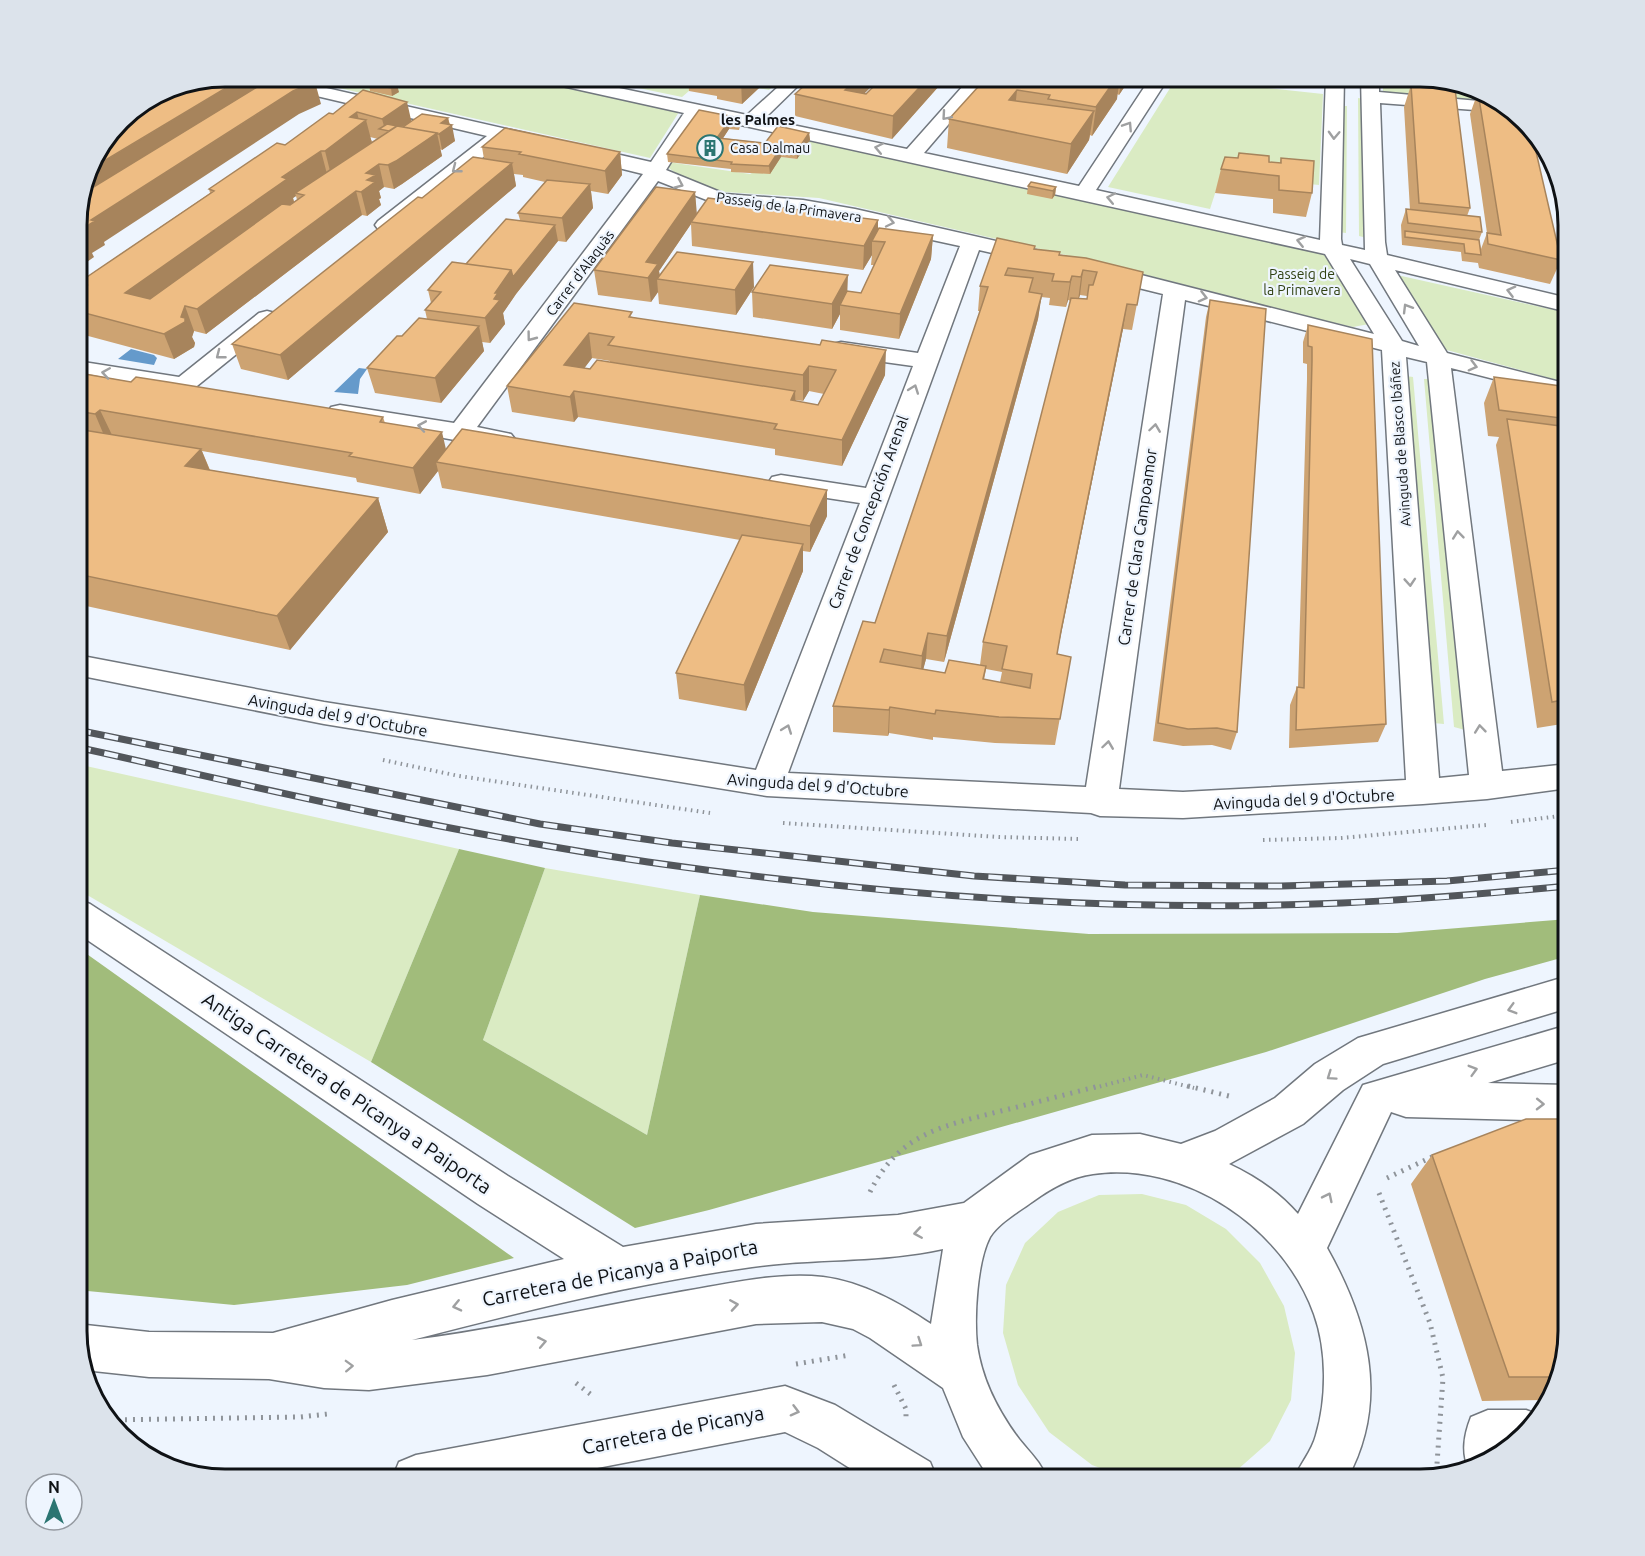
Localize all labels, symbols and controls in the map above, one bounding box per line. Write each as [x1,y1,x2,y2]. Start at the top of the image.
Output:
one-way arrow [942,109,953,120]
district label: les Palmes [721,111,795,128]
one-way arrow [1121,121,1132,132]
one-way arrow [1327,131,1340,140]
building icon: Casa Dalmau [695,133,725,163]
place label: Casa Dalmau [730,140,810,156]
one-way arrow [875,142,885,155]
one-way arrow [452,162,463,173]
one-way arrow [673,177,684,189]
street label: Passeig de la Primavera [715,189,863,225]
one-way arrow [1106,192,1116,205]
one-way arrow [885,215,895,228]
street label: Carrer d'Alaquàs [543,227,617,319]
one-way arrow [1297,235,1307,248]
park label: Passeig de la Primavera [1263,266,1341,298]
one-way arrow [1507,286,1517,299]
one-way arrow [1197,290,1207,302]
one-way arrow [1403,304,1414,314]
one-way arrow [528,331,539,342]
one-way arrow [216,348,227,359]
one-way arrow [1467,359,1478,371]
street label: Avinguda de Blasco Ibáñez [1386,361,1414,527]
one-way arrow [101,367,110,379]
one-way arrow [907,385,920,395]
street label: Carrer de Concepción Arenal [825,413,911,611]
one-way arrow [418,420,428,433]
one-way arrow [1148,423,1160,432]
street label: Carrer de Clara Campoamor [1114,447,1160,647]
one-way arrow [1452,531,1465,540]
one-way arrow [1403,578,1416,587]
street label: Avinguda del 9 d'Octubre [247,690,429,740]
one-way arrow [1474,724,1487,734]
one-way arrow [780,725,793,735]
one-way arrow [1102,741,1114,750]
street label: Avinguda del 9 d'Octubre [727,770,909,800]
street label: Avinguda del 9 d'Octubre [1213,785,1395,813]
street label: Antiga Carretera de Picanya a Paiporta [198,987,496,1198]
one-way arrow [1507,1002,1518,1014]
one-way arrow [1467,1065,1478,1077]
one-way arrow [1327,1069,1338,1080]
one-way arrow [1536,1097,1545,1110]
one-way arrow [1321,1193,1333,1204]
one-way arrow [914,1226,923,1238]
street label: Carretera de Picanya a Paiporta [480,1234,760,1311]
one-way arrow [452,1298,462,1311]
one-way arrow [729,1300,739,1312]
one-way arrow [538,1336,547,1348]
one-way arrow [912,1336,923,1347]
one-way arrow [345,1360,354,1372]
street label: Carretera de Picanya [580,1401,766,1458]
one-way arrow [790,1404,800,1417]
north arrow [24,1472,84,1532]
text: N [48,1478,60,1496]

